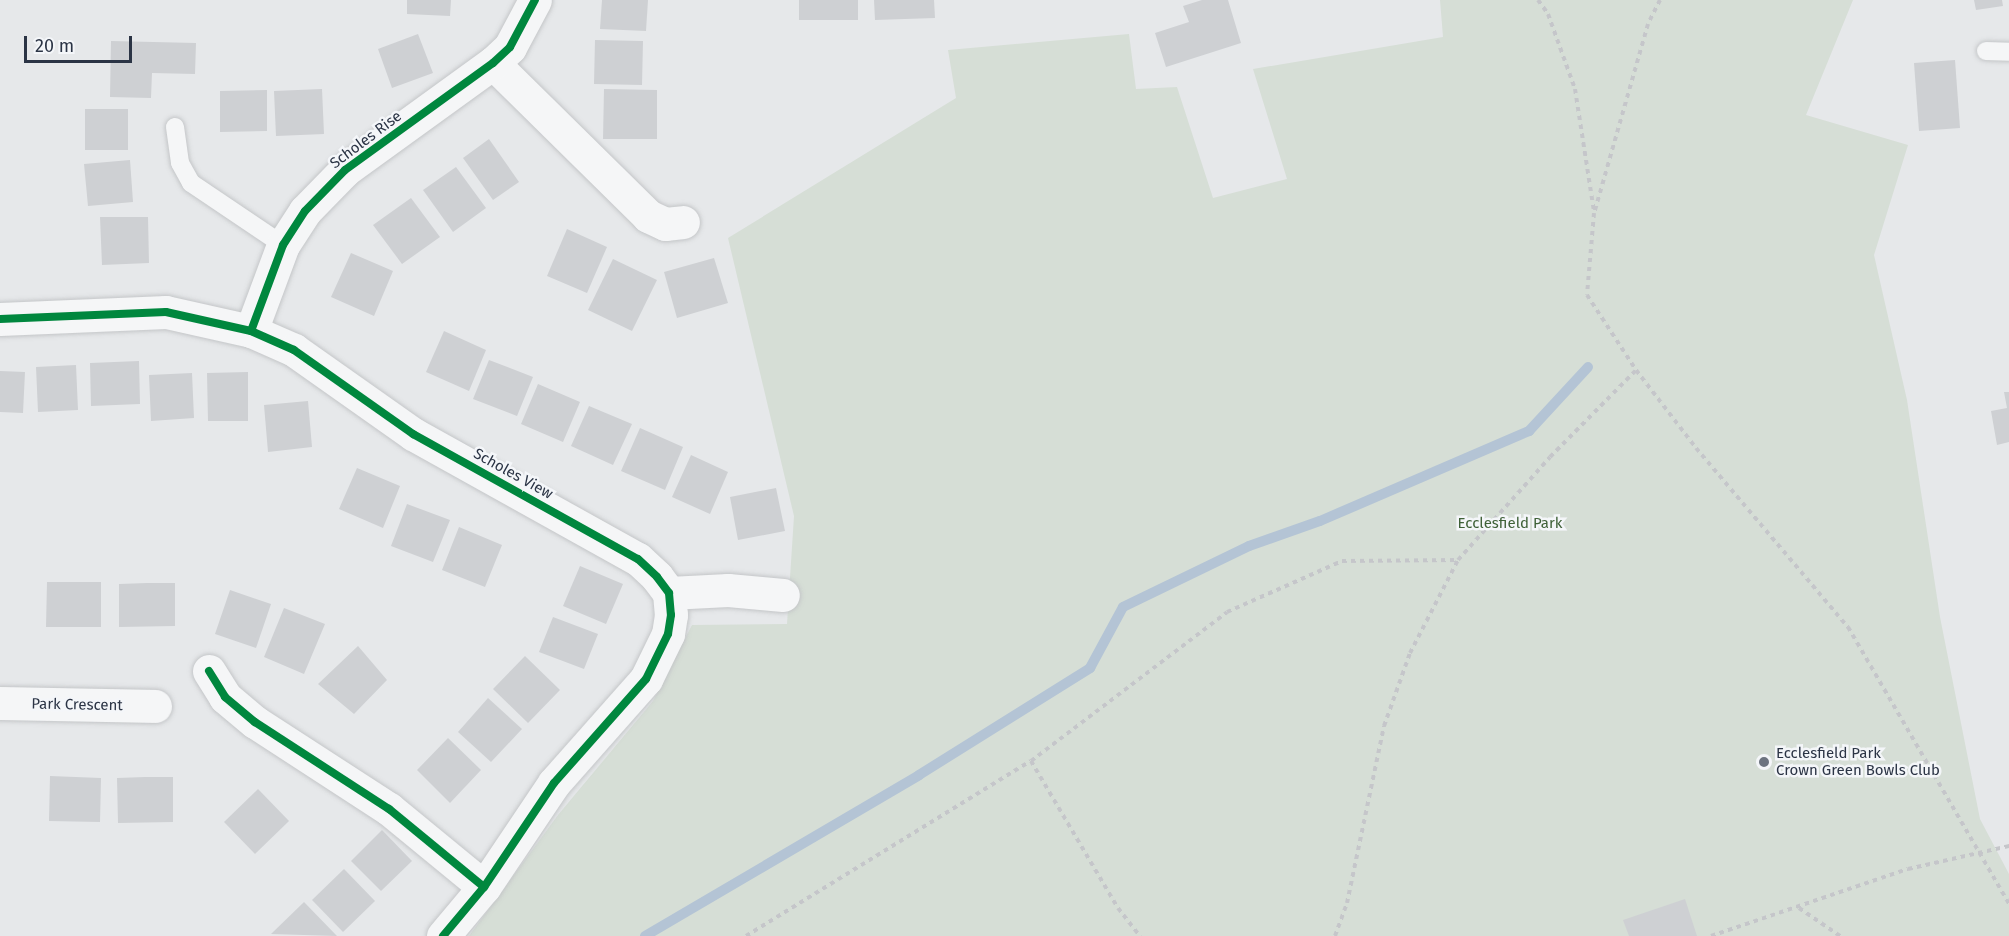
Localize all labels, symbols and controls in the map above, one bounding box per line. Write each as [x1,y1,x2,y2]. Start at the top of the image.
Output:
scale bar [27,24,135,62]
text: 20 m [35,35,74,57]
street label: Scholes Rise [327,107,405,173]
street label: Scholes View [470,445,556,503]
park label: Ecclesfield Park [1458,515,1562,533]
street label: Park Crescent [31,695,123,715]
place label: Ecclesfield Park Crown Green Bowls Club [1776,744,1940,779]
marker: Ecclesfield Park Crown Green Bowls Club [1757,755,1771,769]

